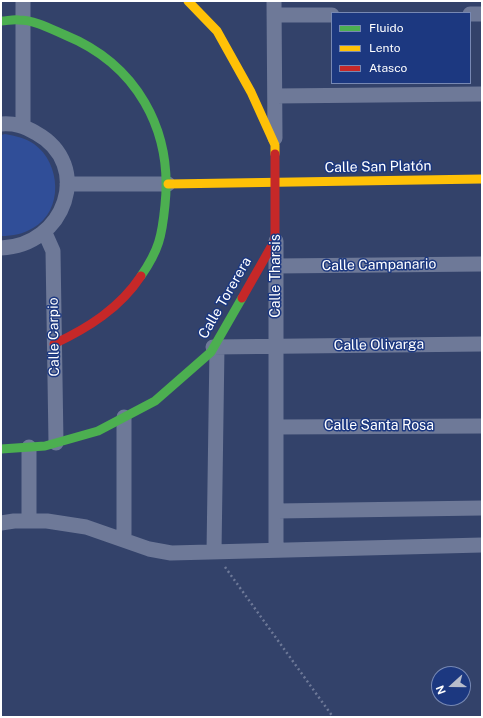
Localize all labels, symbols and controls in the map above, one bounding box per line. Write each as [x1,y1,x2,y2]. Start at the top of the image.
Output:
legend [331,12,471,84]
text: Fluido [369,21,404,35]
text: Lento [369,41,400,55]
text: Atasco [369,61,407,75]
street label: Calle San Platón [324,158,432,176]
street label: Calle Tharsis [268,234,284,318]
street label: Calle Torerera [195,254,255,342]
street label: Calle Campanario [322,256,436,274]
street label: Calle Carpio [45,297,63,377]
street label: Calle Olivarga [334,336,424,354]
street label: Calle Santa Rosa [324,418,434,434]
north arrow [431,666,471,706]
text: N [434,684,448,696]

